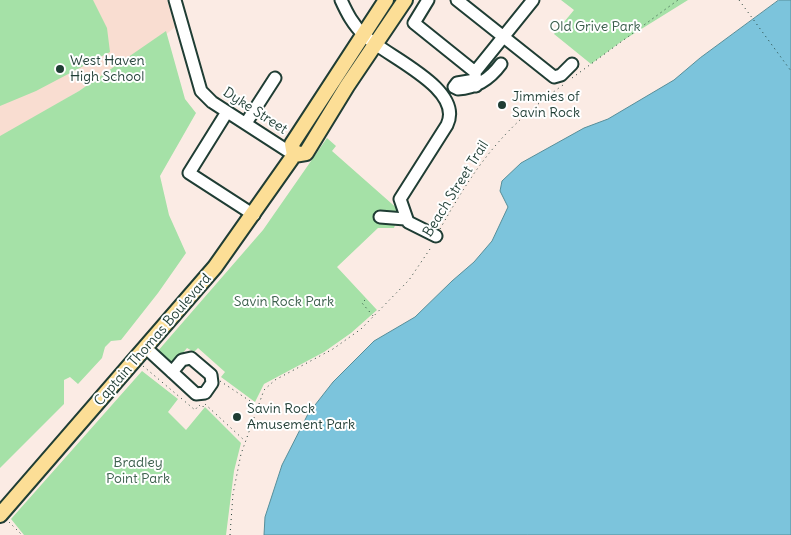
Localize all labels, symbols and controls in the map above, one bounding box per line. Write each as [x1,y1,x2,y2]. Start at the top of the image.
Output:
park label: Old Grive Park [549,19,641,35]
place label: West Haven High School [70,53,145,85]
marker: West Haven High School [54,63,66,75]
street label: Dyke Street [220,84,290,138]
place label: Jimmies of Savin Rock [512,89,580,121]
marker: Jimmies of Savin Rock [496,99,508,111]
street label: Beach Street Trail [420,138,492,240]
street label: Captain Thomas Boulevard [91,270,215,410]
park label: Savin Rock Park [234,294,334,310]
place label: Savin Rock Amusement Park [247,401,355,434]
marker: Savin Rock Amusement Park [231,411,243,423]
park label: Bradley Point Park [106,455,170,488]

